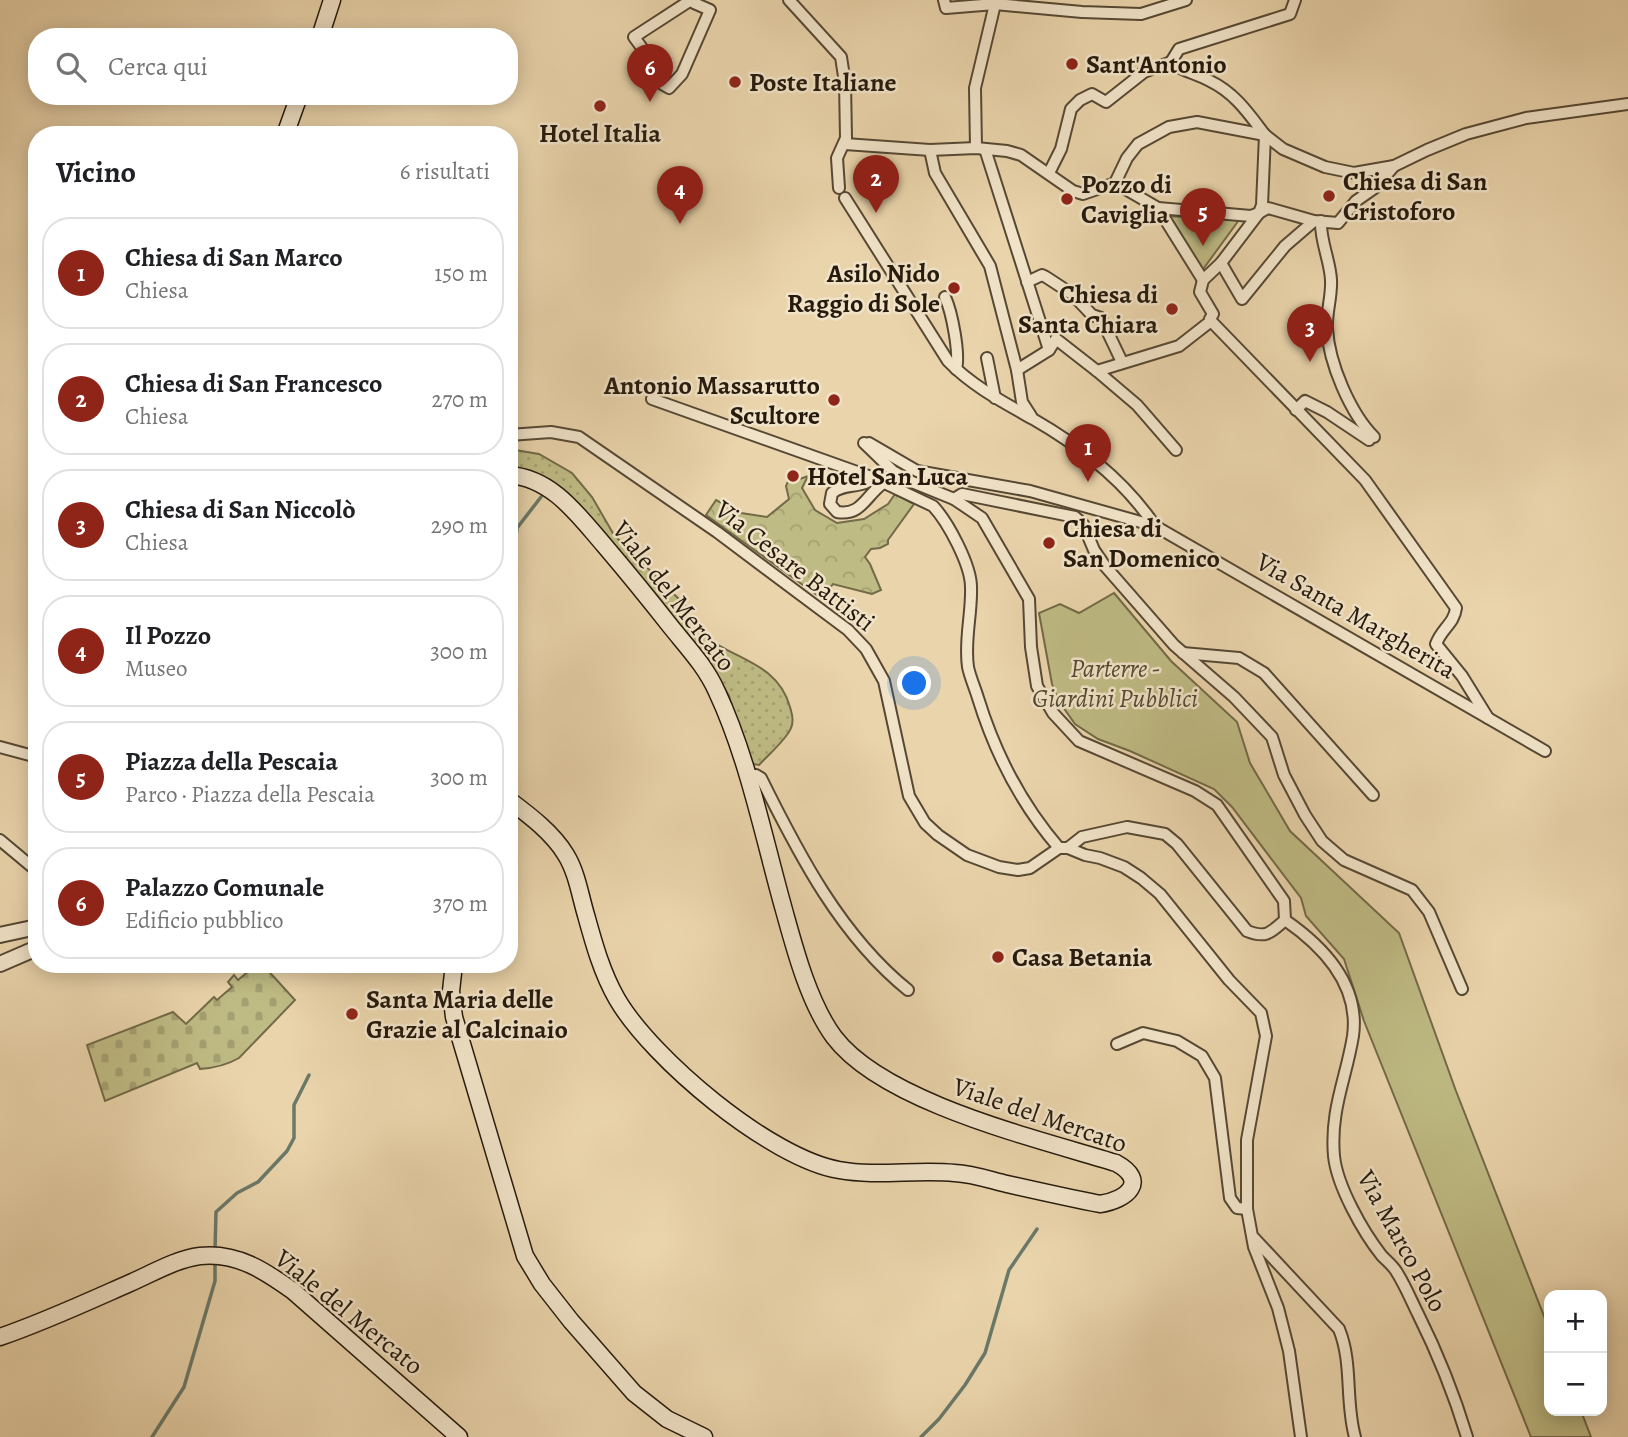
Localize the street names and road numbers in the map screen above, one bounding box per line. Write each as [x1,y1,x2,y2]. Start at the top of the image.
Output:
street label: Via Cesare Battisti [707,492,882,640]
street label: Viale del Mercato [604,513,744,678]
street label: Via Santa Margherita [1249,544,1462,687]
street label: Viale del Mercato [947,1069,1132,1161]
street label: Via Marco Polo [1348,1163,1455,1318]
street label: Viale del Mercato [267,1241,431,1383]

